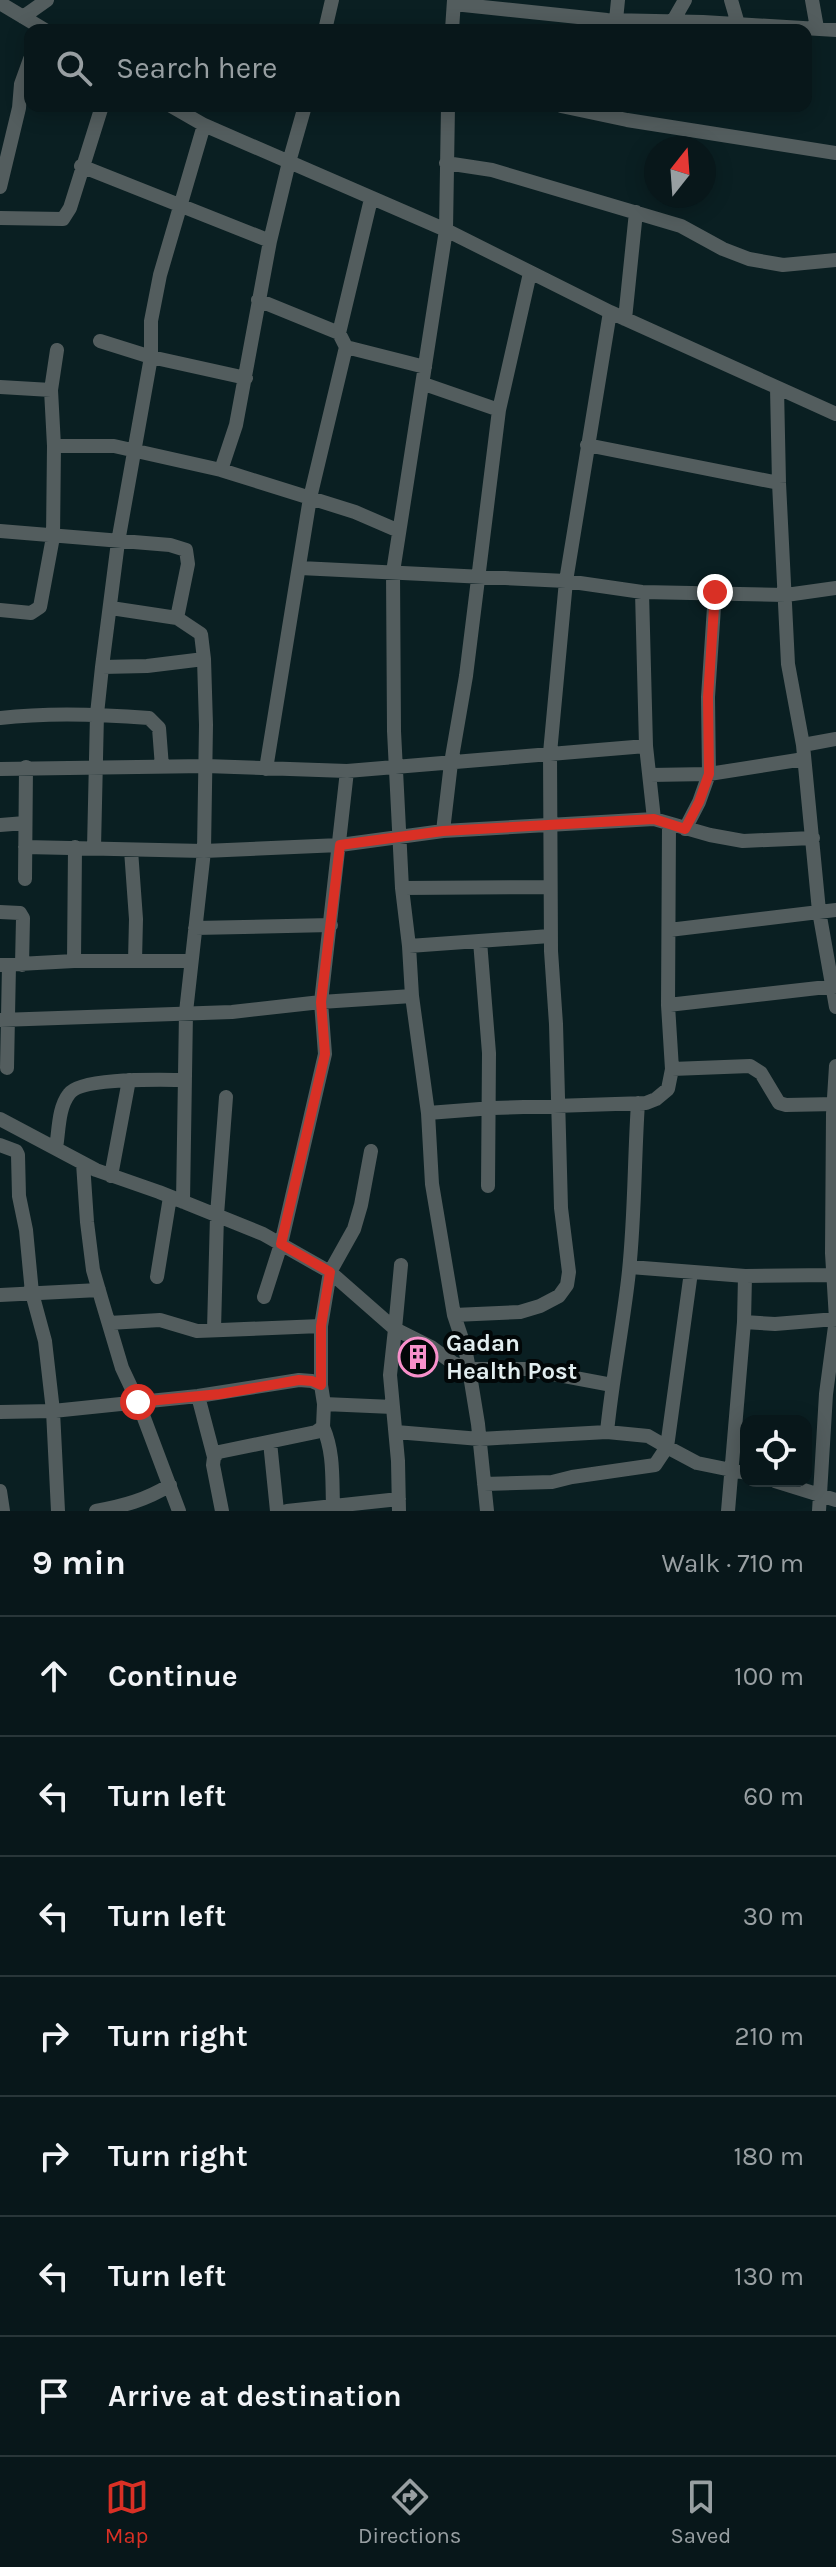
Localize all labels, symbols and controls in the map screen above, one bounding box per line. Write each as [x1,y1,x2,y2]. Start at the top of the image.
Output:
search box [24,24,812,112]
icon: search [52,46,96,90]
text: Search here [116,50,277,86]
north arrow [644,136,716,208]
route end [697,574,733,610]
place label: Gadan Health Post [446,1329,577,1385]
building icon: Gadan Health Post [397,1336,439,1378]
route start [120,1384,156,1420]
map controls [740,1415,812,1487]
button: locate [740,1415,812,1487]
text: 9 min [32,1543,126,1583]
text: Walk · 710 m [662,1548,804,1579]
icon: ahead [32,1654,76,1698]
text: Continue [108,1658,238,1694]
text: 100 m [734,1661,804,1692]
icon: left [32,1774,76,1818]
text: Turn left [108,1778,226,1814]
text: 60 m [743,1781,804,1812]
icon: left [32,1894,76,1938]
text: Turn left [108,1898,226,1934]
text: 30 m [743,1901,804,1932]
icon: right [32,2014,76,2058]
text: Turn right [108,2018,248,2054]
text: 210 m [734,2021,804,2052]
icon: right [32,2134,76,2178]
text: Turn right [108,2138,248,2174]
text: 180 m [734,2141,804,2172]
icon: left [32,2254,76,2298]
text: Turn left [108,2258,226,2294]
text: 130 m [734,2261,804,2292]
icon: arrive [32,2374,76,2418]
text: Arrive at destination [108,2378,402,2414]
tab: Map [105,2475,149,2549]
tab: Directions [358,2475,461,2549]
tab: Saved [671,2475,731,2549]

